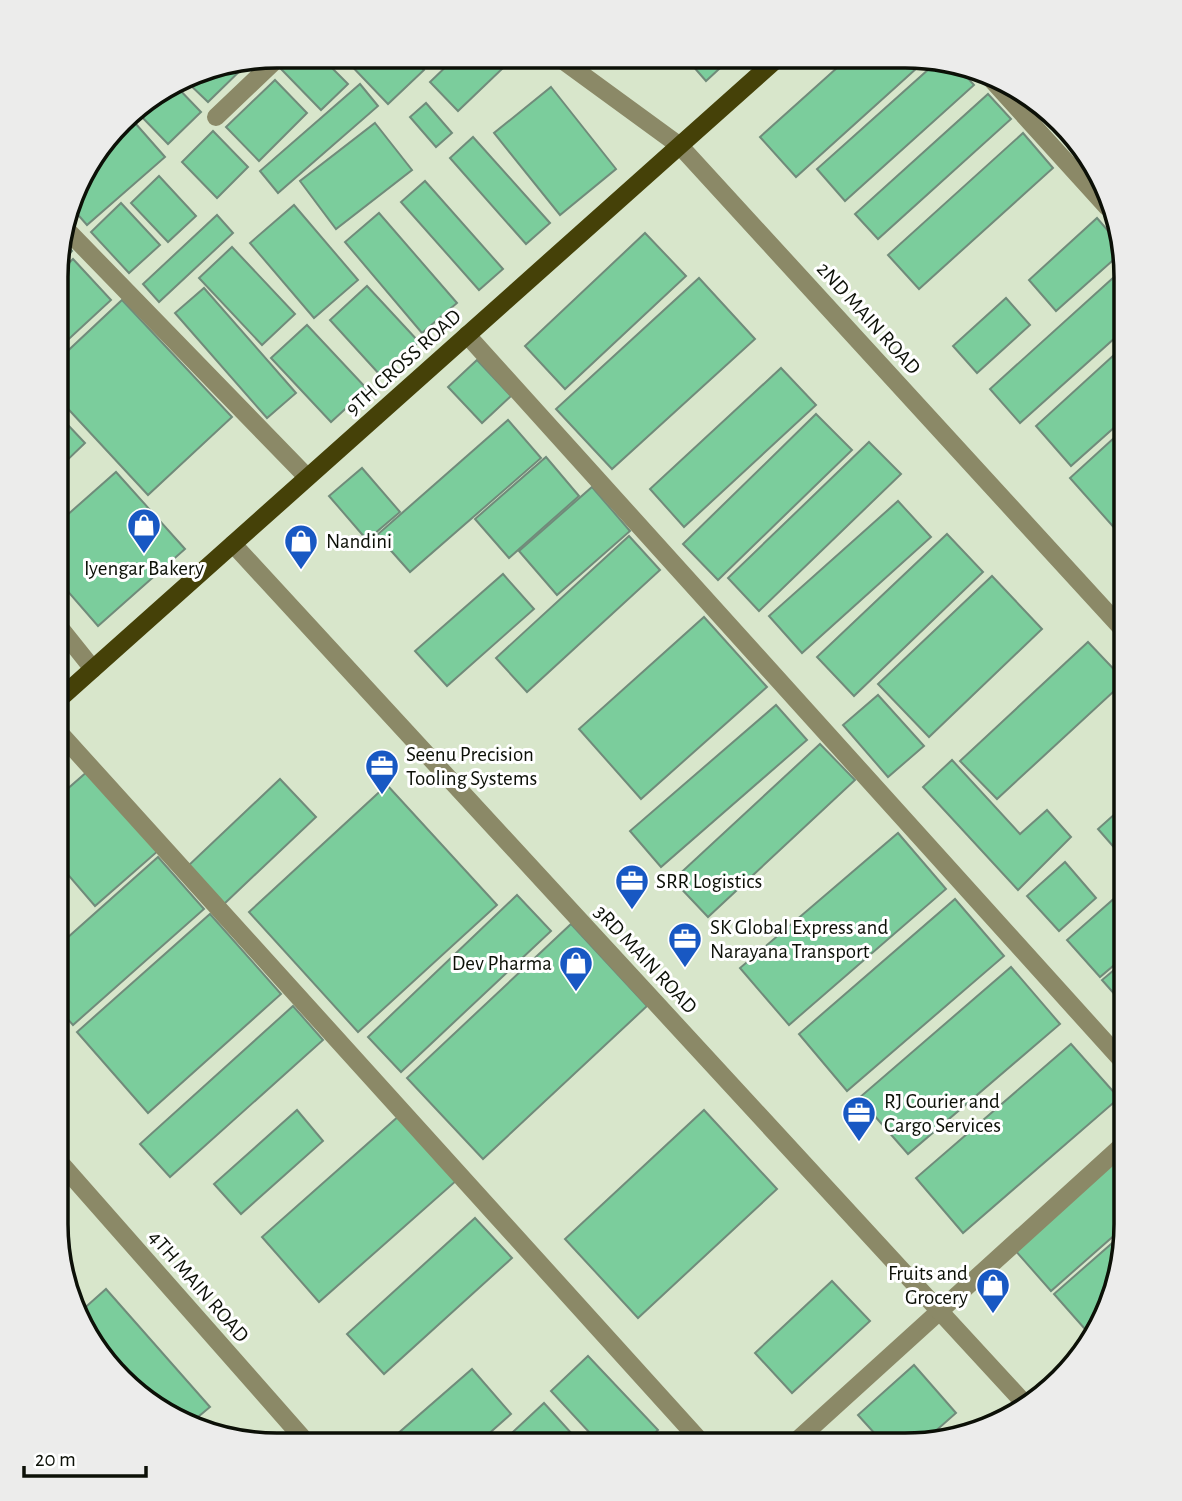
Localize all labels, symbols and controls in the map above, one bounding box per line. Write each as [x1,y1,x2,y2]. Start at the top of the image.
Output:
street label: 2ND MAIN ROAD [813,258,924,379]
street label: 9TH CROSS ROAD [342,305,465,419]
shop icon: Iyengar Bakery [125,506,163,555]
shop icon: Nandini [282,522,320,571]
place label: Nandini [326,531,392,552]
place label: Iyengar Bakery [84,558,204,579]
place label: Seenu Precision Tooling Systems [406,744,537,789]
office icon: Seenu Precision Tooling Systems [363,747,401,796]
office icon: SRR Logistics [613,862,651,911]
place label: SRR Logistics [656,871,762,892]
street label: 3RD MAIN ROAD [590,901,701,1018]
place label: SK Global Express and Narayana Transport [710,917,888,962]
office icon: SK Global Express and Narayana Transport [666,920,704,969]
shop icon: Dev Pharma [557,944,595,993]
place label: Dev Pharma [452,953,552,974]
place label: RJ Courier and Cargo Services [884,1091,1001,1136]
office icon: RJ Courier and Cargo Services [840,1094,878,1143]
street label: 4TH MAIN ROAD [145,1226,253,1346]
place label: Fruits and Grocery [888,1263,968,1308]
shop icon: Fruits and Grocery [974,1266,1012,1315]
scale bar [24,1434,147,1478]
text: 20 m [35,1449,76,1470]

